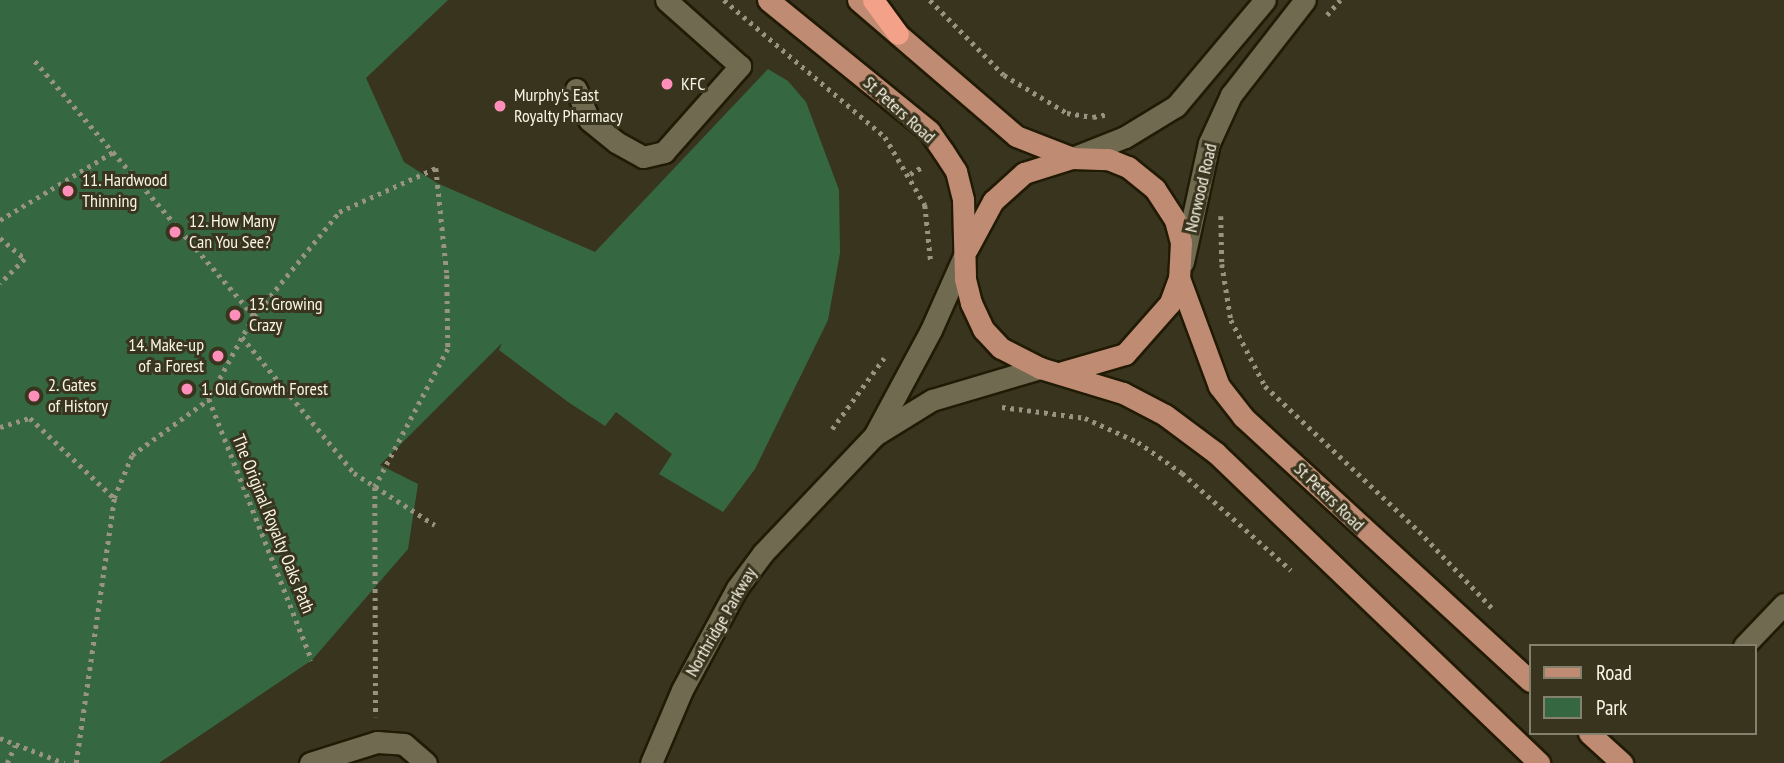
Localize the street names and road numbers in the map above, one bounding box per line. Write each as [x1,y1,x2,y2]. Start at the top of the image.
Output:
street label: St Peters Road [859,72,939,148]
street label: Norwood Road [1180,141,1222,235]
street label: The Original Royalty Oaks Path [227,431,319,617]
street label: St Peters Road [1289,458,1369,536]
street label: Northridge Parkway [681,563,761,681]

